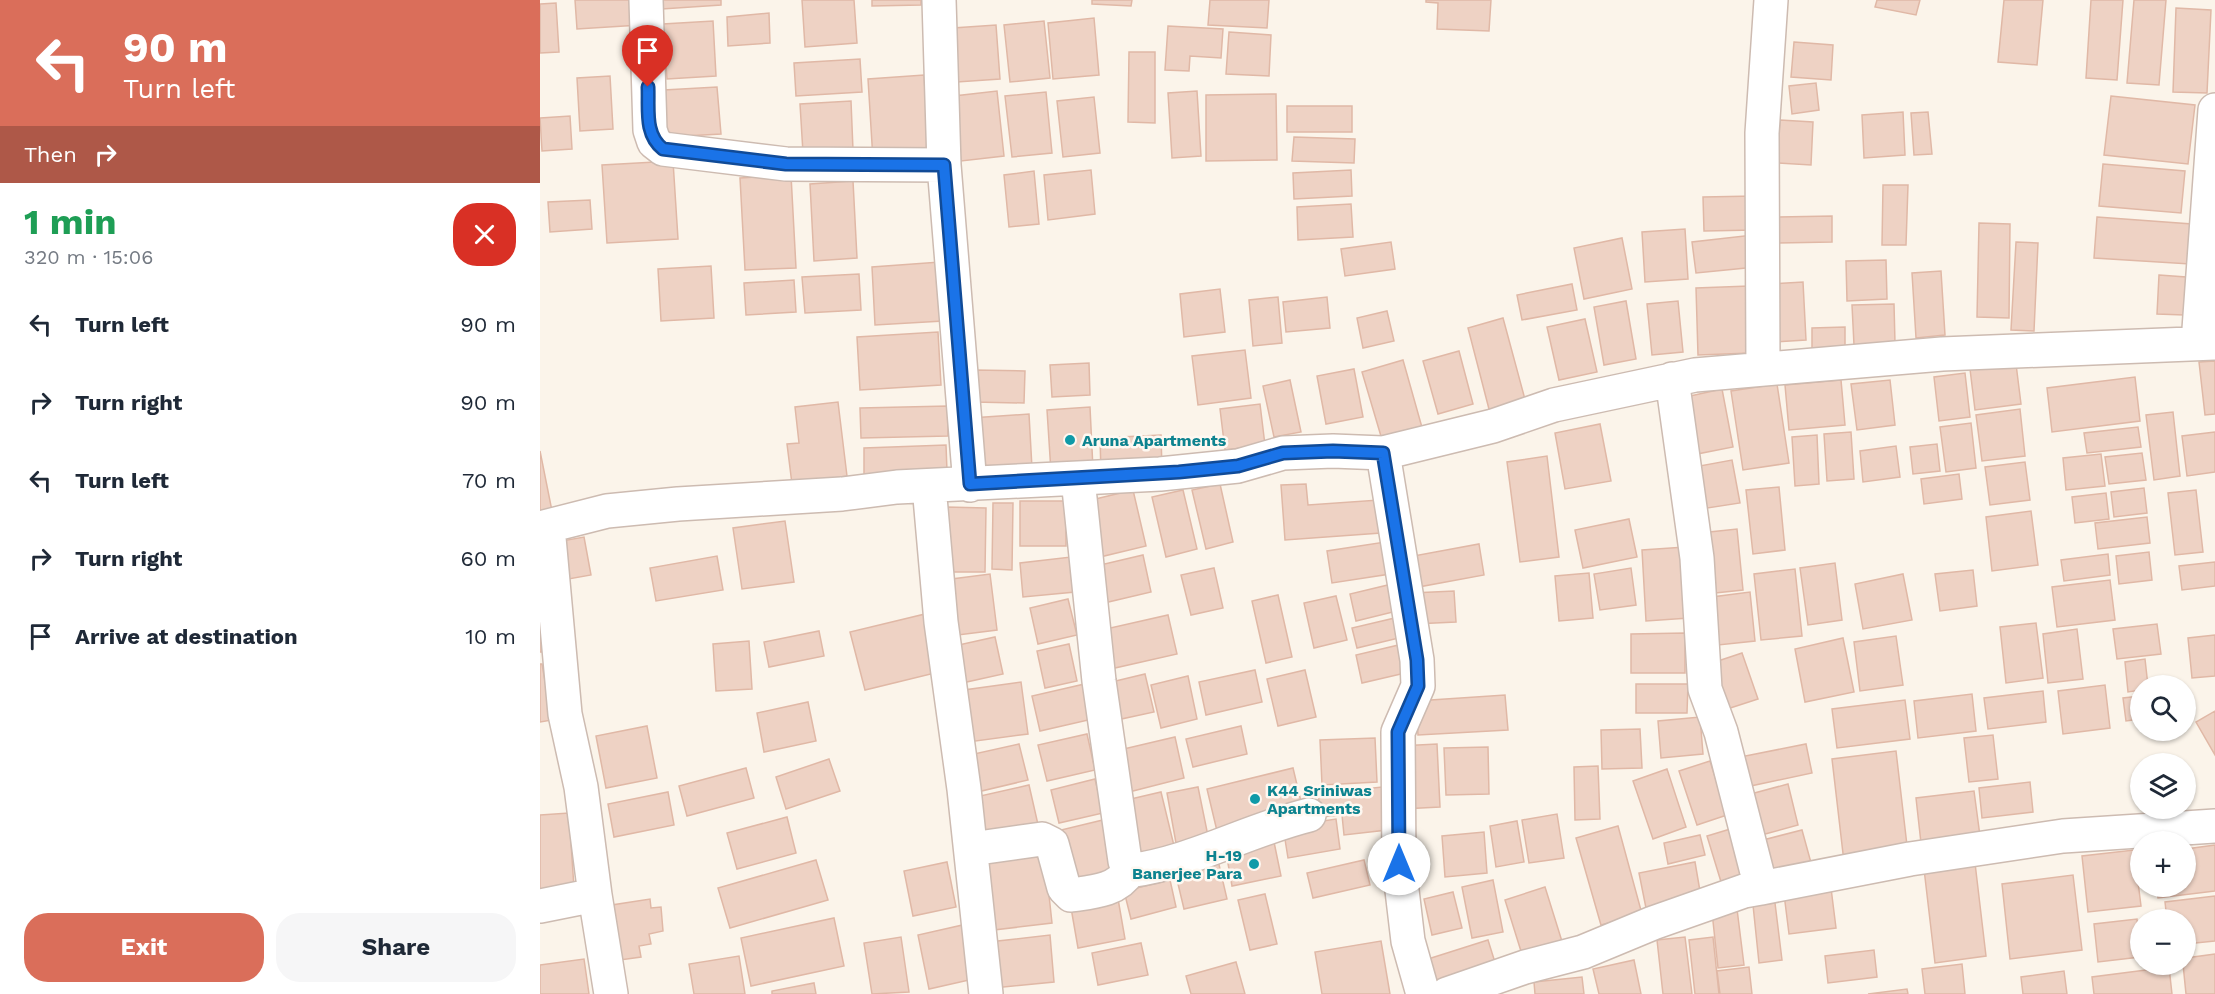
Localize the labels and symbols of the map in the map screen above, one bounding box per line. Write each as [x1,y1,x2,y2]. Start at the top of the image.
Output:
pin [622,25,673,87]
place label: Aruna Apartments [1082,431,1227,450]
marker: Aruna Apartments [1063,433,1077,447]
place label: K44 Sriniwas Apartments [1267,781,1372,818]
marker: K44 Sriniwas Apartments [1248,792,1262,806]
position arrow [1367,832,1431,896]
place label: H-19 Banerjee Para [1132,846,1243,883]
marker: H-19 Banerjee Para [1247,857,1261,871]

